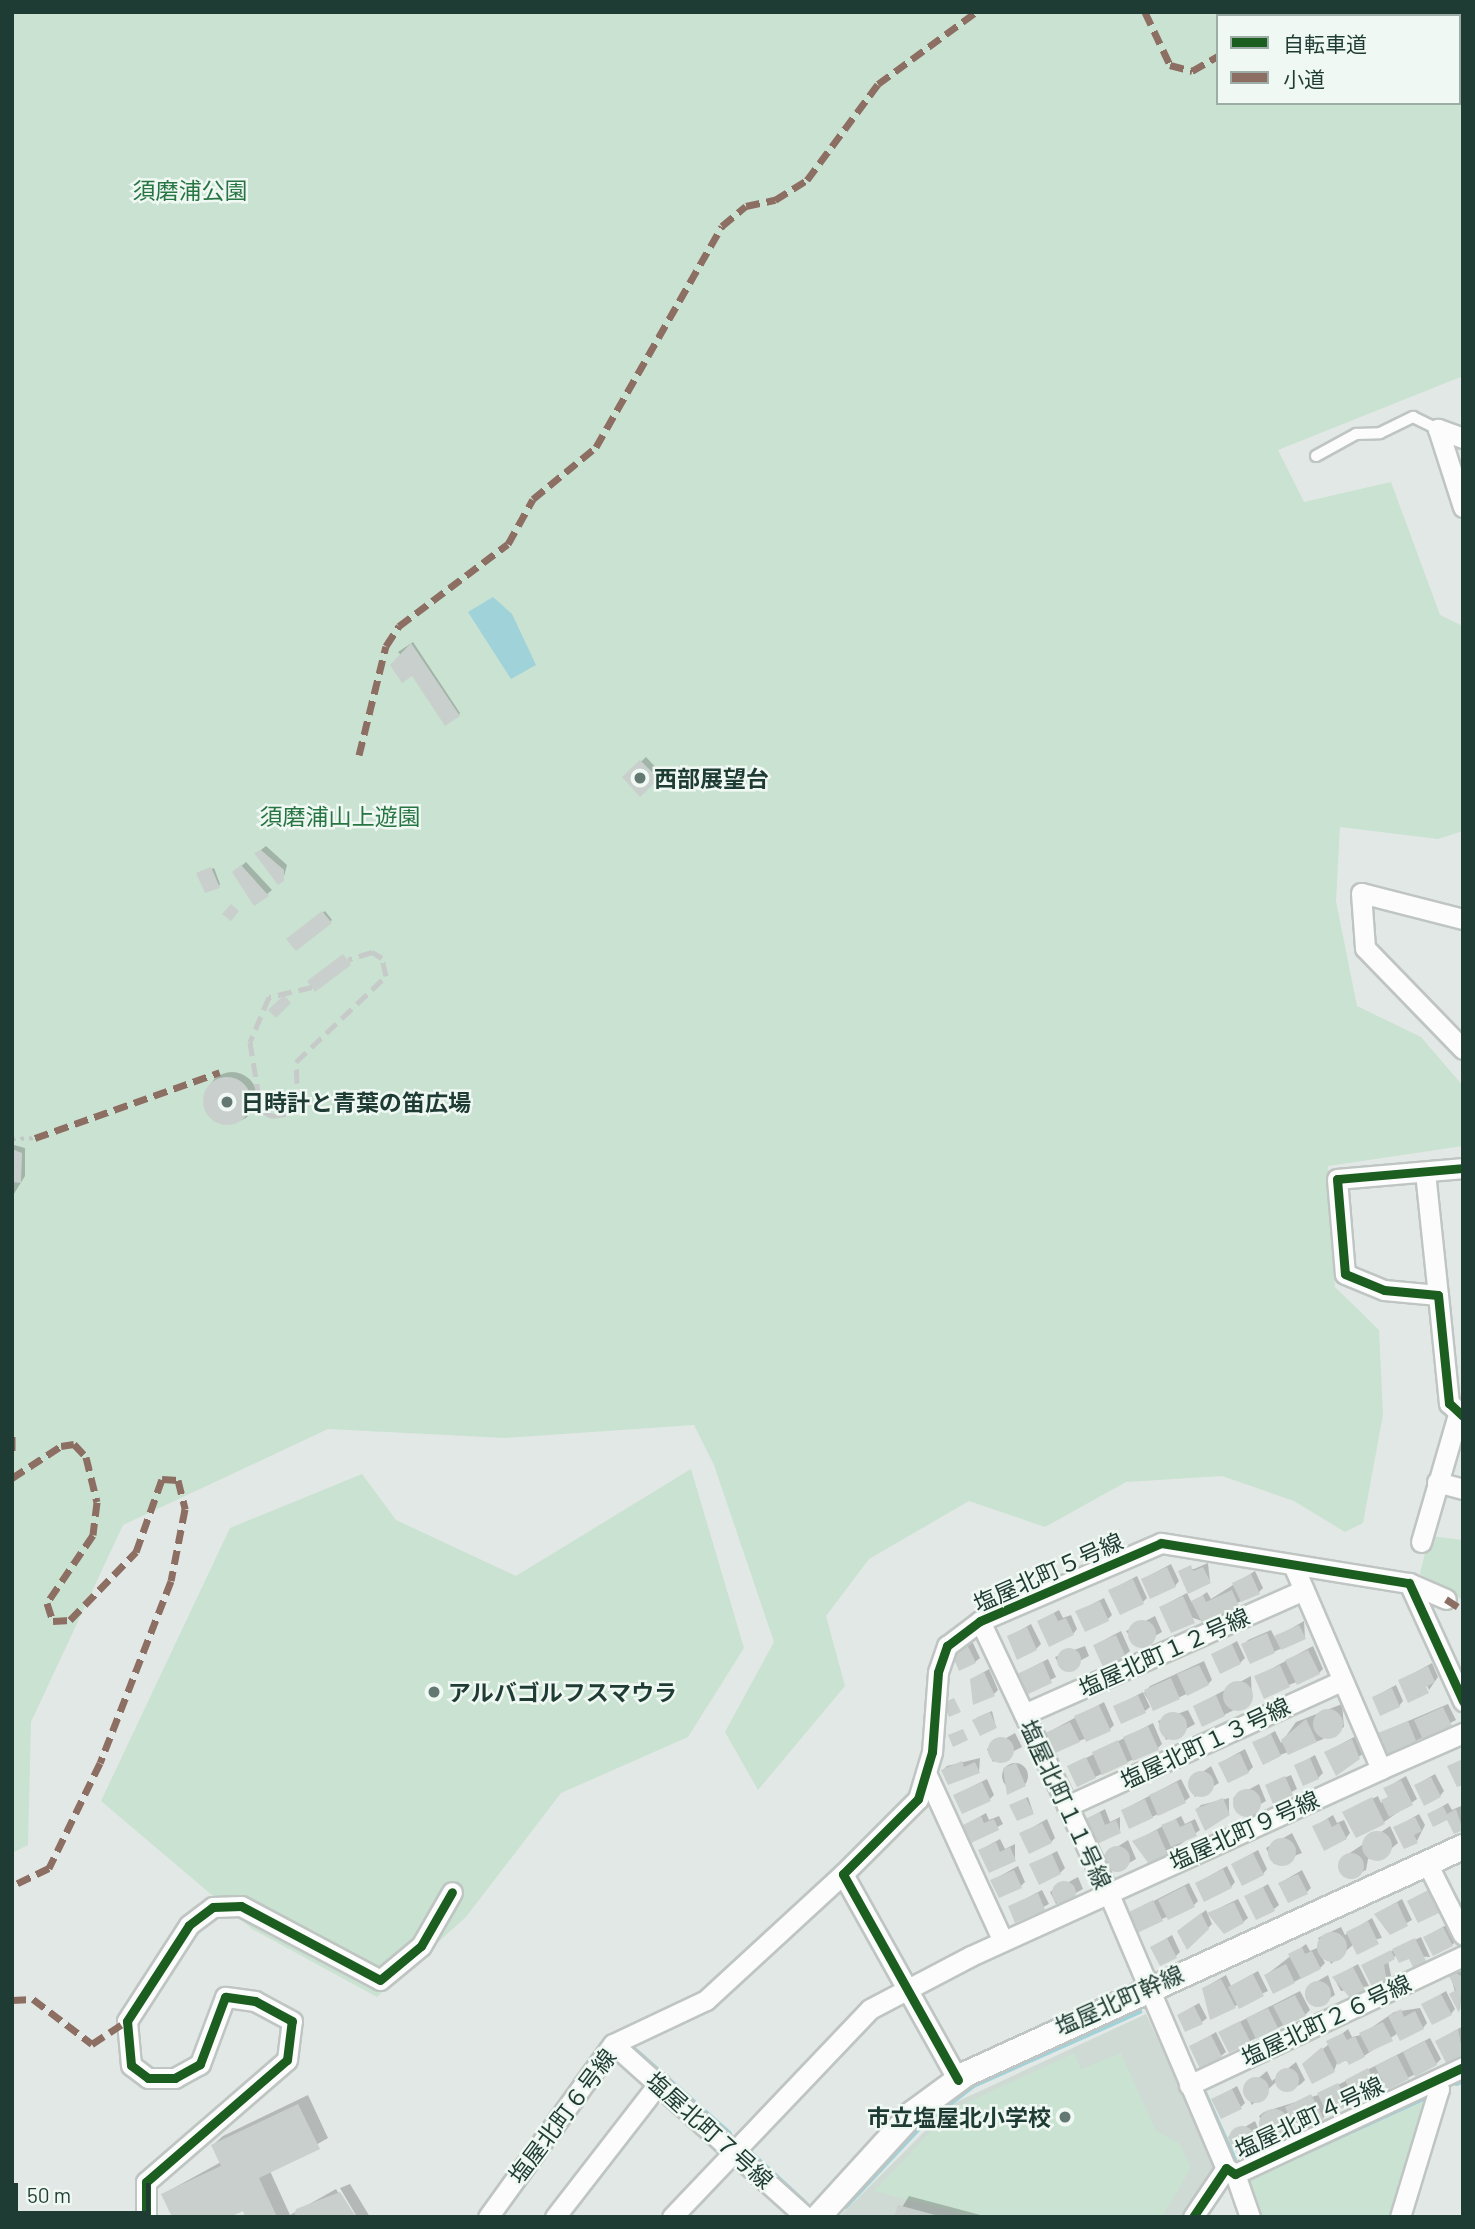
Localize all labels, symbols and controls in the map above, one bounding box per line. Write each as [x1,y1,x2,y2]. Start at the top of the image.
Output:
legend [1216,14,1461,105]
text: 自転車道 [1283,31,1367,56]
text: 小道 [1283,66,1325,91]
park label: 須磨浦公園 [133,176,247,204]
place label: 西部展望台 [654,764,769,792]
marker: 西部展望台 [632,770,648,786]
park label: 須磨浦山上遊園 [260,802,420,830]
place label: 日時計と青葉の笛広場 [241,1088,471,1116]
marker: 日時計と青葉の笛広場 [219,1094,235,1110]
street label: 塩屋北町５号線 [969,1527,1127,1617]
street label: 塩屋北町１２号線 [1074,1602,1254,1702]
place label: アルバゴルフスマウラ [448,1678,678,1706]
marker: アルバゴルフスマウラ [426,1684,442,1700]
street label: 塩屋北町１３号線 [1116,1692,1294,1794]
street label: 塩屋北町１１号線 [1015,1715,1117,1893]
street label: 塩屋北町９号線 [1165,1785,1323,1875]
street label: 塩屋北町幹線 [1050,1959,1188,2041]
street label: 塩屋北町２６号線 [1237,1969,1415,2071]
street label: 塩屋北町６号線 [503,2043,621,2189]
street label: 塩屋北町７号線 [641,2066,779,2194]
street label: 塩屋北町４号線 [1230,2070,1388,2164]
place label: 市立塩屋北小学校 [867,2103,1051,2131]
marker: 市立塩屋北小学校 [1057,2109,1073,2125]
scale bar [18,2170,154,2214]
text: 50 m [27,2182,71,2207]

